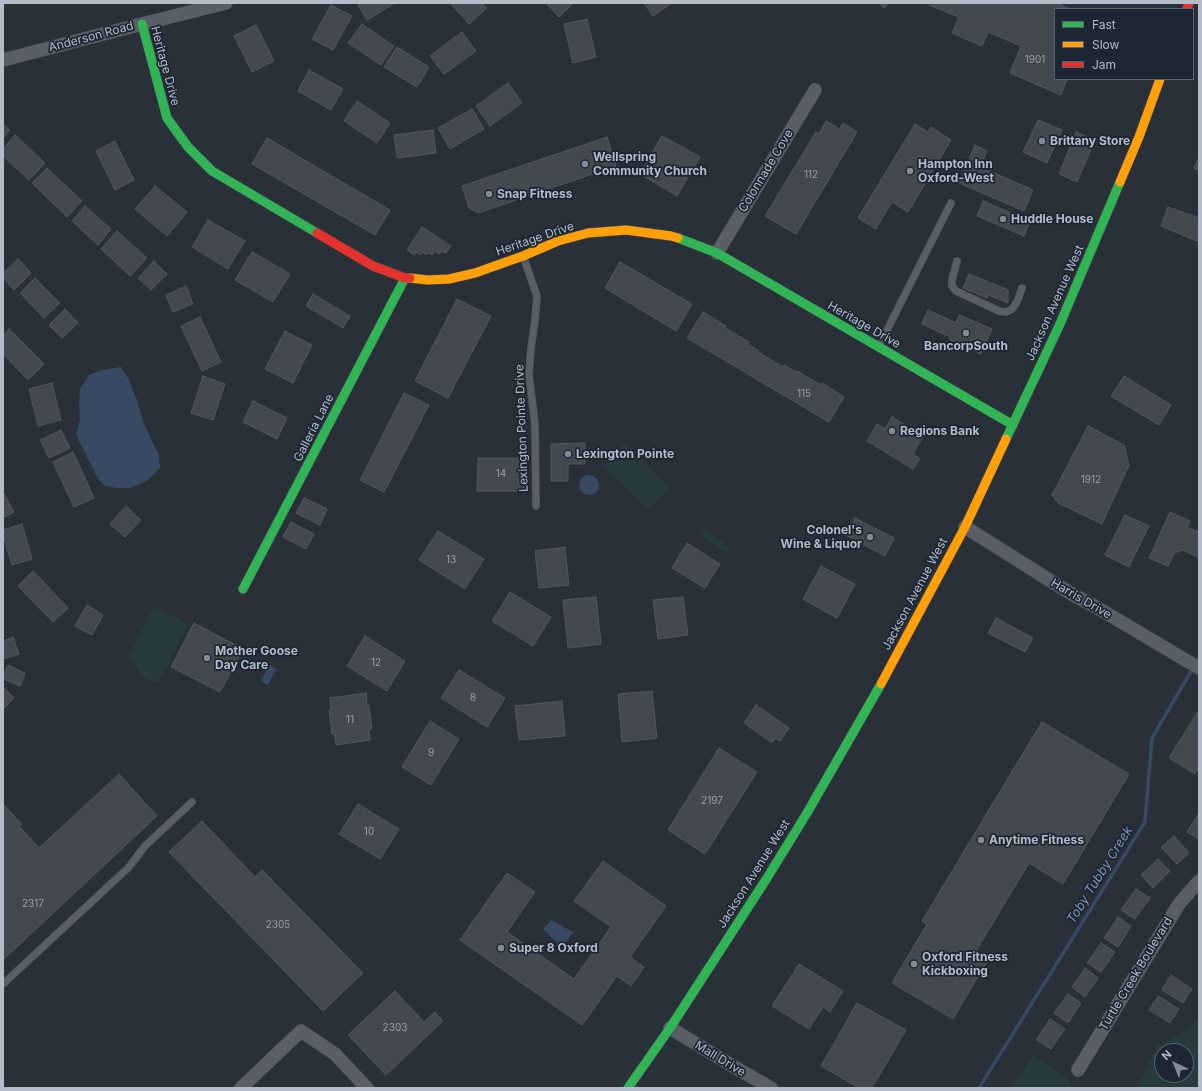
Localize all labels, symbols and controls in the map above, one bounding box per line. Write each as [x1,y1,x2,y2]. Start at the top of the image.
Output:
legend [1054,8,1194,80]
text: Fast [1092,17,1116,32]
street label: Anderson Road [47,19,135,55]
street label: Heritage Drive [147,25,183,107]
text: Slow [1092,37,1119,52]
house number: 1901 [1025,54,1045,66]
text: Jam [1092,57,1116,72]
street label: Colonnade Cove [736,127,796,215]
place label: Brittany Store [1050,134,1130,148]
marker: Brittany Store [1037,136,1047,146]
place label: Wellspring Community Church [593,150,707,178]
place label: Hampton Inn Oxford-West [918,157,994,185]
marker: Wellspring Community Church [580,159,590,169]
marker: Hampton Inn Oxford-West [905,166,915,176]
house number: 112 [804,169,818,181]
place label: Snap Fitness [497,187,572,201]
marker: Snap Fitness [484,189,494,199]
place label: Huddle House [1011,212,1093,226]
marker: Huddle House [998,214,1008,224]
street label: Heritage Drive [494,219,576,259]
street label: Jackson Avenue West [1023,243,1087,363]
street label: Heritage Drive [825,298,903,352]
marker: BancorpSouth [961,328,971,338]
place label: BancorpSouth [924,339,1008,353]
street label: Lexington Pointe Drive [513,364,531,492]
house number: 115 [797,388,811,400]
street label: Galleria Lane [291,392,337,464]
place label: Regions Bank [900,424,979,438]
marker: Regions Bank [887,426,897,436]
place label: Lexington Pointe [576,447,674,461]
marker: Lexington Pointe [563,449,573,459]
house number: 14 [496,468,506,480]
house number: 1912 [1081,474,1101,486]
place label: Colonel's Wine & Liquor [781,523,862,551]
marker: Colonel's Wine & Liquor [865,532,875,542]
street label: Jackson Avenue West [879,535,951,653]
house number: 13 [446,554,456,566]
street label: Harris Drive [1048,576,1114,622]
place label: Mother Goose Day Care [215,644,298,672]
marker: Mother Goose Day Care [202,653,212,663]
house number: 12 [371,657,381,669]
house number: 8 [470,692,476,704]
house number: 11 [346,714,354,726]
house number: 9 [428,747,434,759]
house number: 2197 [701,795,723,807]
street label: Jackson Avenue West [715,817,793,931]
water label: Toby Tubby Creek [1064,823,1136,927]
house number: 10 [364,826,374,838]
place label: Anytime Fitness [989,833,1084,847]
marker: Anytime Fitness [976,835,986,845]
house number: 2317 [22,898,44,910]
street label: Turtle Creek Boulevard [1096,915,1176,1033]
house number: 2305 [266,919,290,931]
place label: Super 8 Oxford [509,941,598,955]
marker: Super 8 Oxford [496,943,506,953]
place label: Oxford Fitness Kickboxing [922,950,1008,978]
marker: Oxford Fitness Kickboxing [909,959,919,969]
house number: 2303 [383,1022,407,1034]
street label: Mall Drive [692,1038,748,1080]
north arrow [1154,1043,1194,1083]
text: N [1159,1047,1174,1063]

